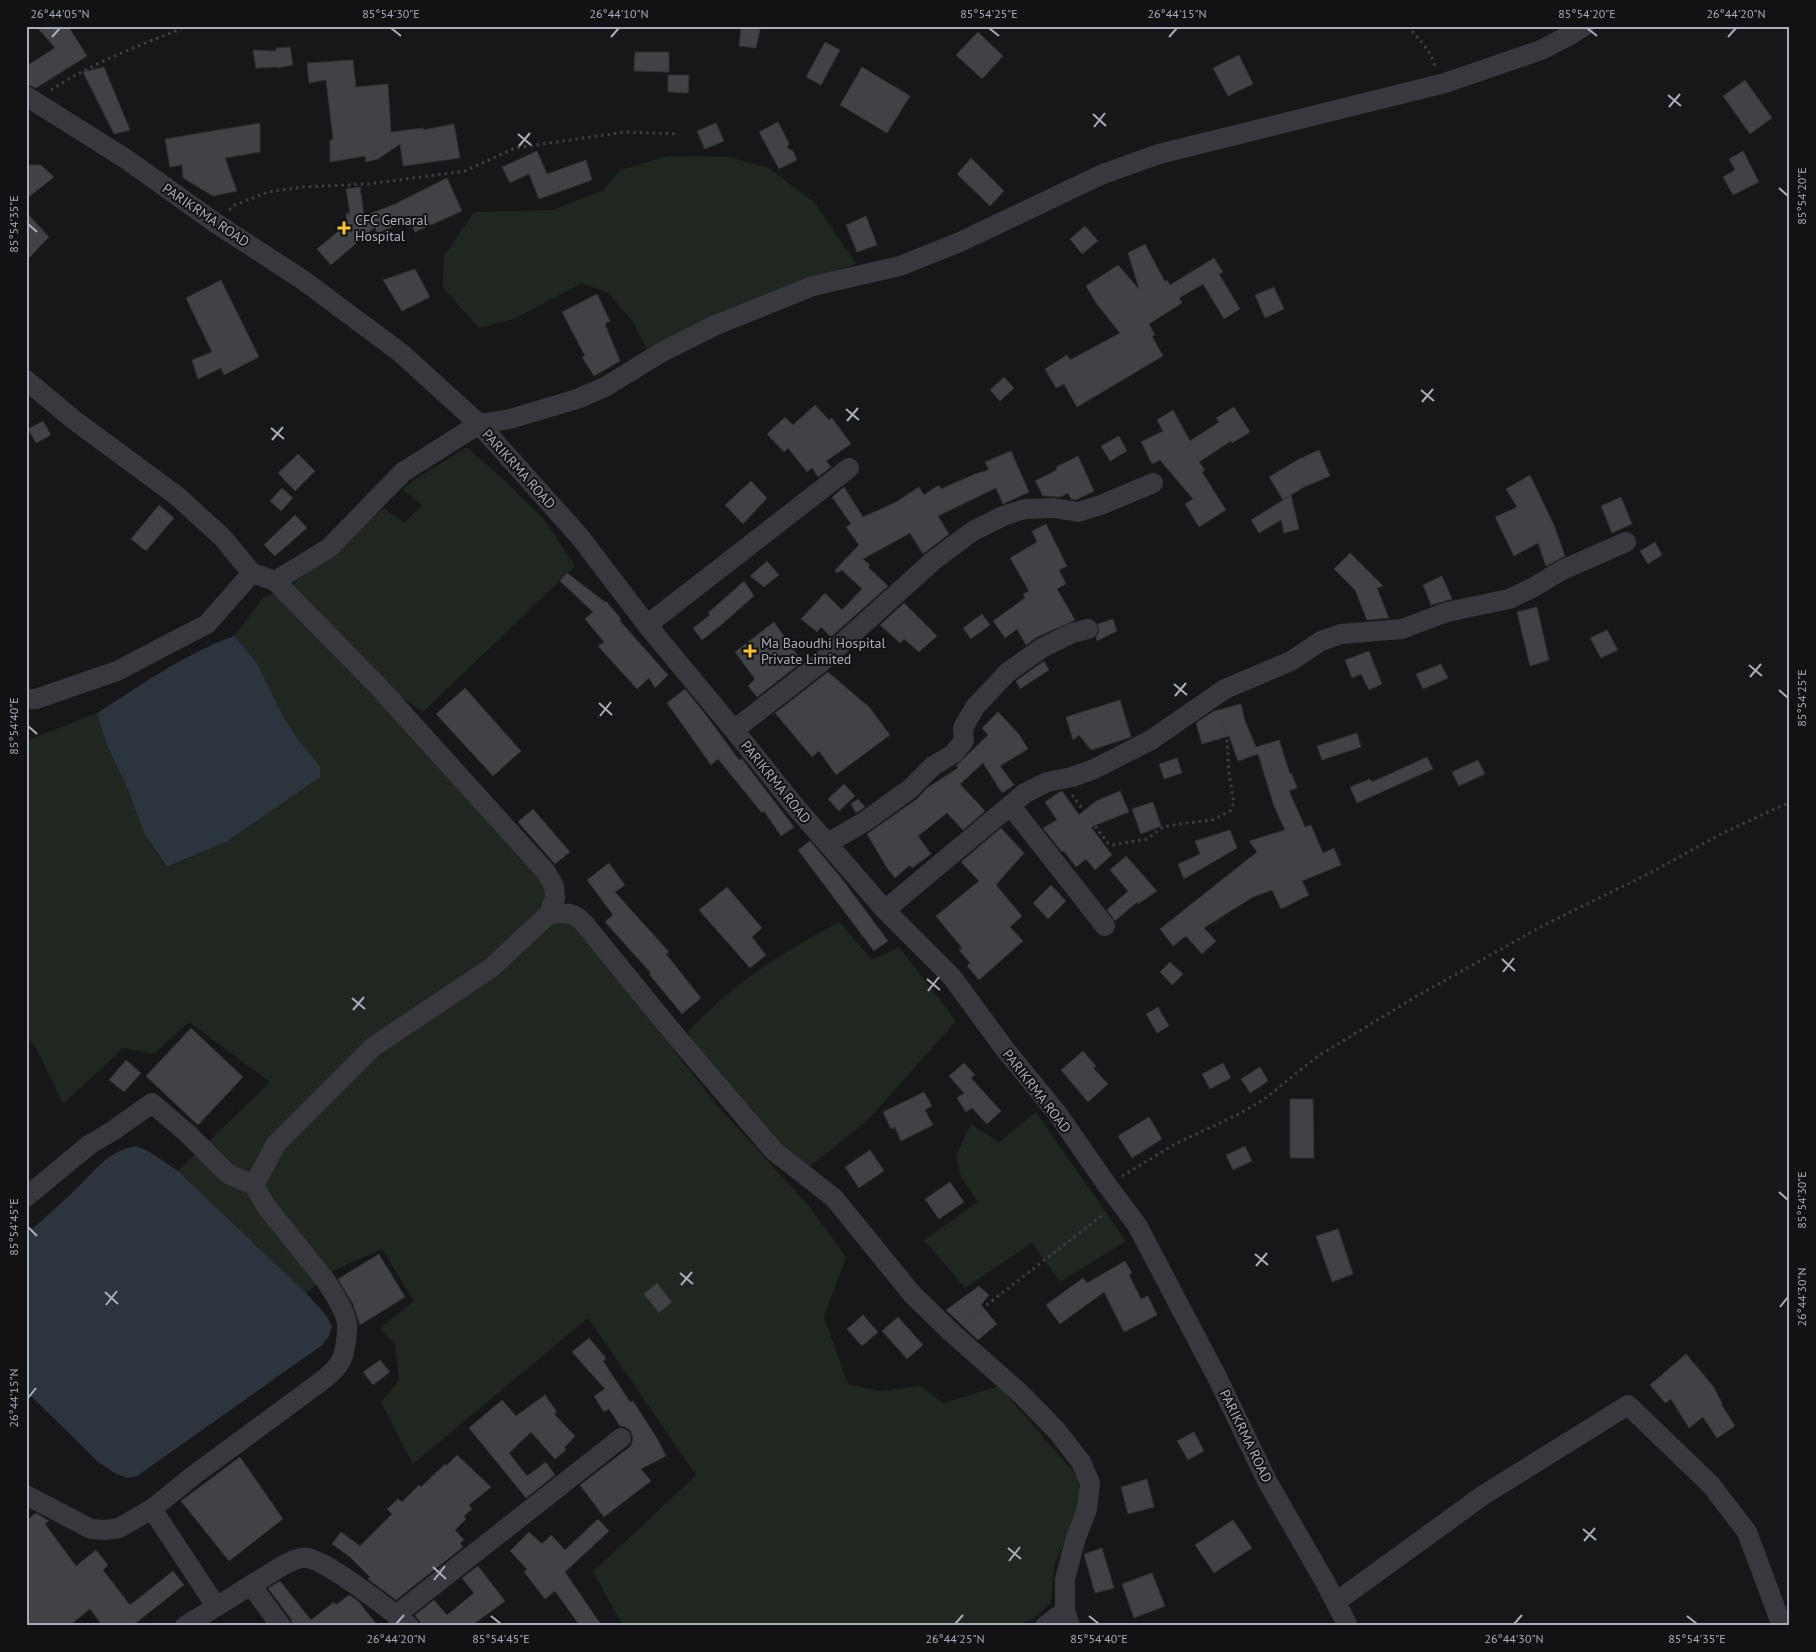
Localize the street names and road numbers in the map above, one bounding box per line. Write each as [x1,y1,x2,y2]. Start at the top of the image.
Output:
street label: PARIKRMA ROAD [159,179,253,251]
street label: PARIKRMA ROAD [478,425,560,513]
street label: PARIKRMA ROAD [737,737,815,827]
street label: PARIKRMA ROAD [999,1046,1075,1136]
street label: PARIKRMA ROAD [1216,1387,1276,1485]

